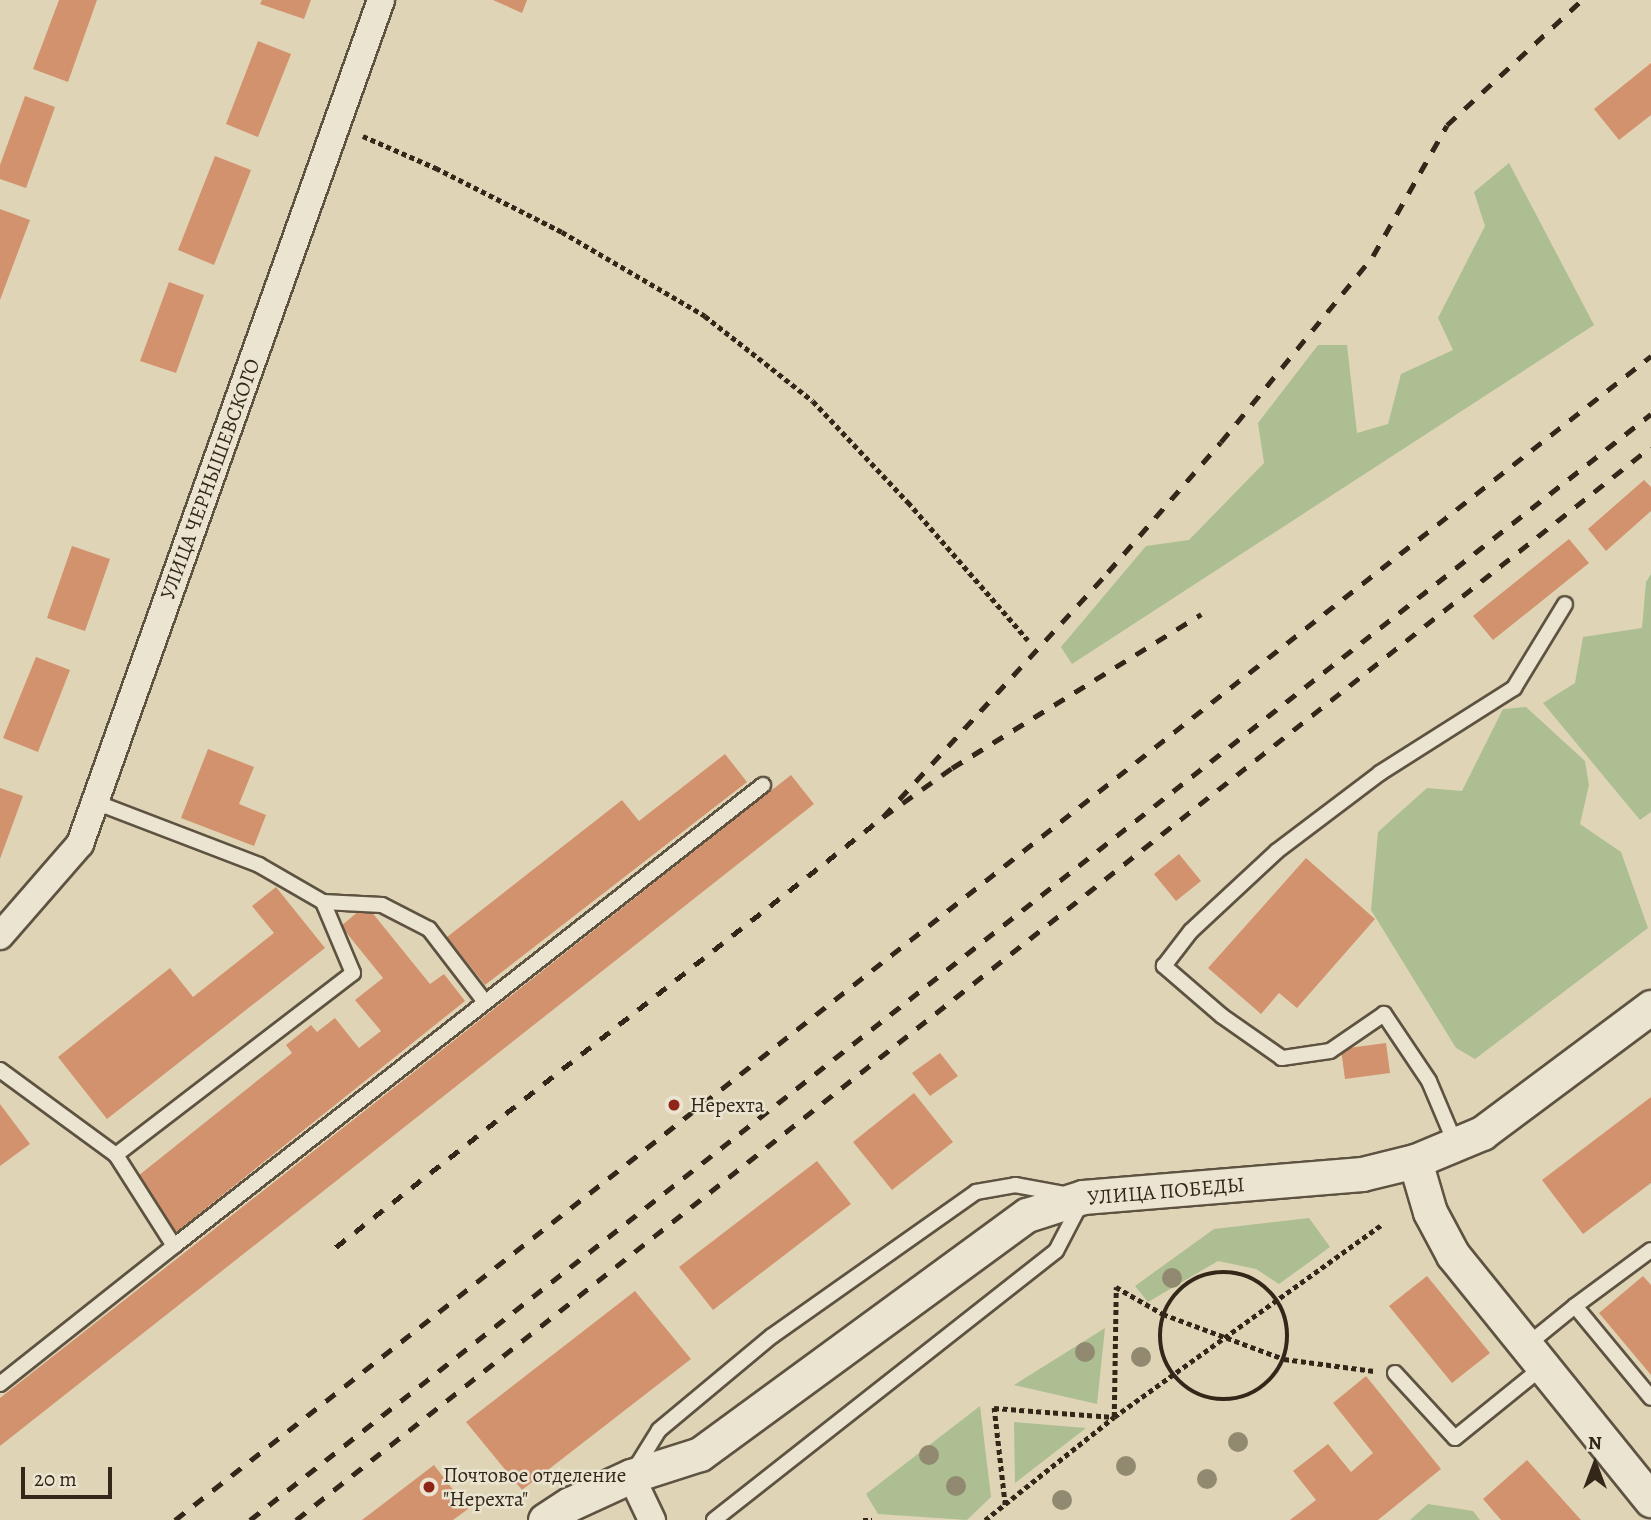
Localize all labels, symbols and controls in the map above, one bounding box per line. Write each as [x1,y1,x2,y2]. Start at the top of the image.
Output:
street label: УЛИЦА ЧЕРНЫШЕВСКОГО [155,355,265,603]
place label: Нерехта [690,1092,765,1118]
marker: Нерехта [664,1095,684,1115]
street label: УЛИЦА ПОБЕДЫ [1086,1172,1246,1210]
north arrow [1560,1429,1630,1499]
text: N [1588,1430,1602,1456]
scale bar [24,1454,116,1498]
place label: Почтовое отделение "Нерехта" [443,1462,626,1512]
text: 20 m [34,1465,77,1493]
marker: Почтовое отделение "Нерехта" [421,1479,437,1495]

